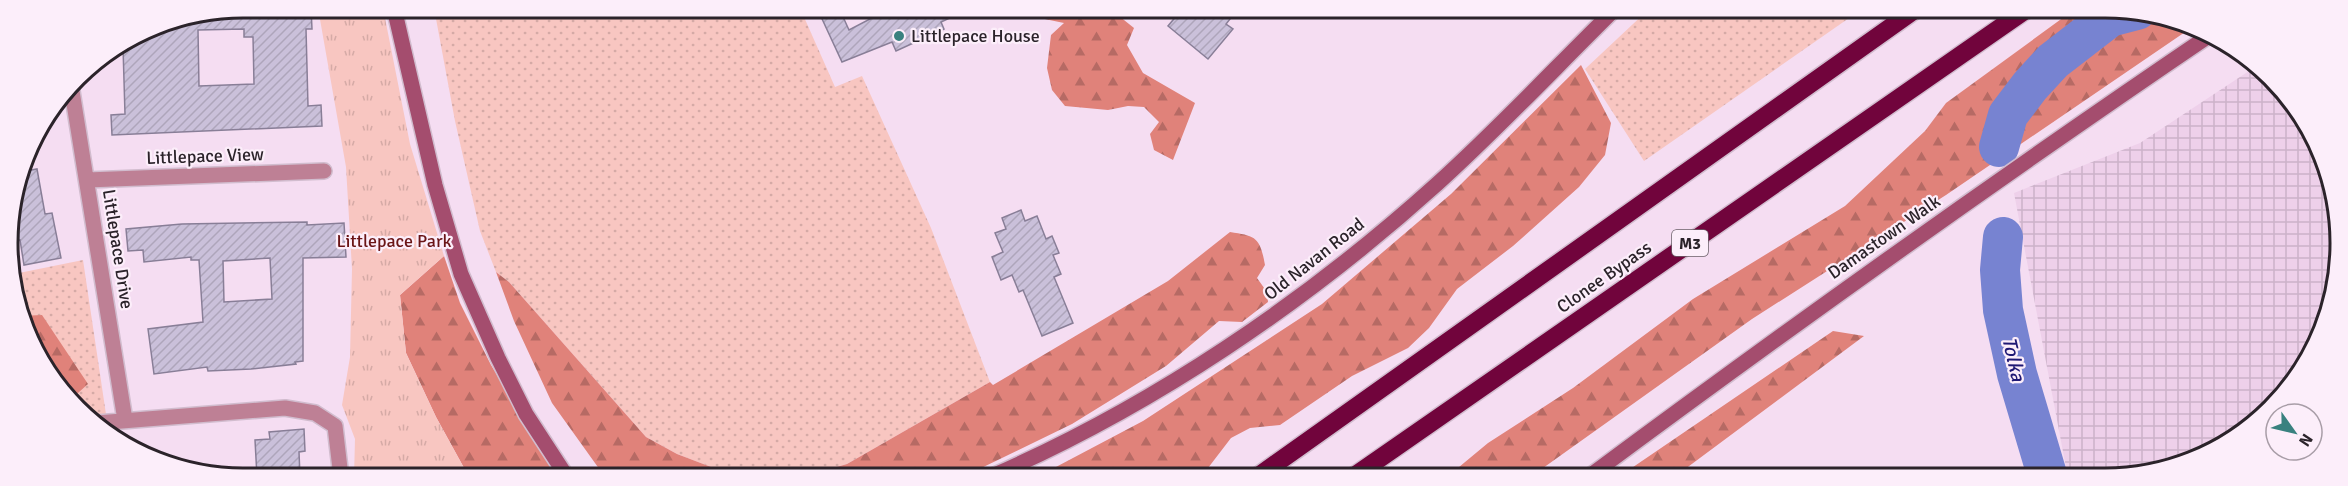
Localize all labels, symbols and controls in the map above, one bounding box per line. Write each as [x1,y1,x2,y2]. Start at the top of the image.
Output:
place label: Littlepace House [911,25,1040,47]
marker: Littlepace House [892,29,906,43]
street label: Littlepace View [146,143,264,169]
street label: Littlepace Drive [98,188,138,310]
street label: Damastown Walk [1824,190,1944,284]
street label: Old Navan Road [1259,213,1369,305]
park label: Littlepace Park [336,230,452,252]
road number: M3 [1672,230,1708,256]
street label: Clonee Bypass [1552,236,1656,318]
water label: Tolka [1996,335,2031,384]
north arrow [2264,402,2324,462]
text: N [2294,430,2317,450]

